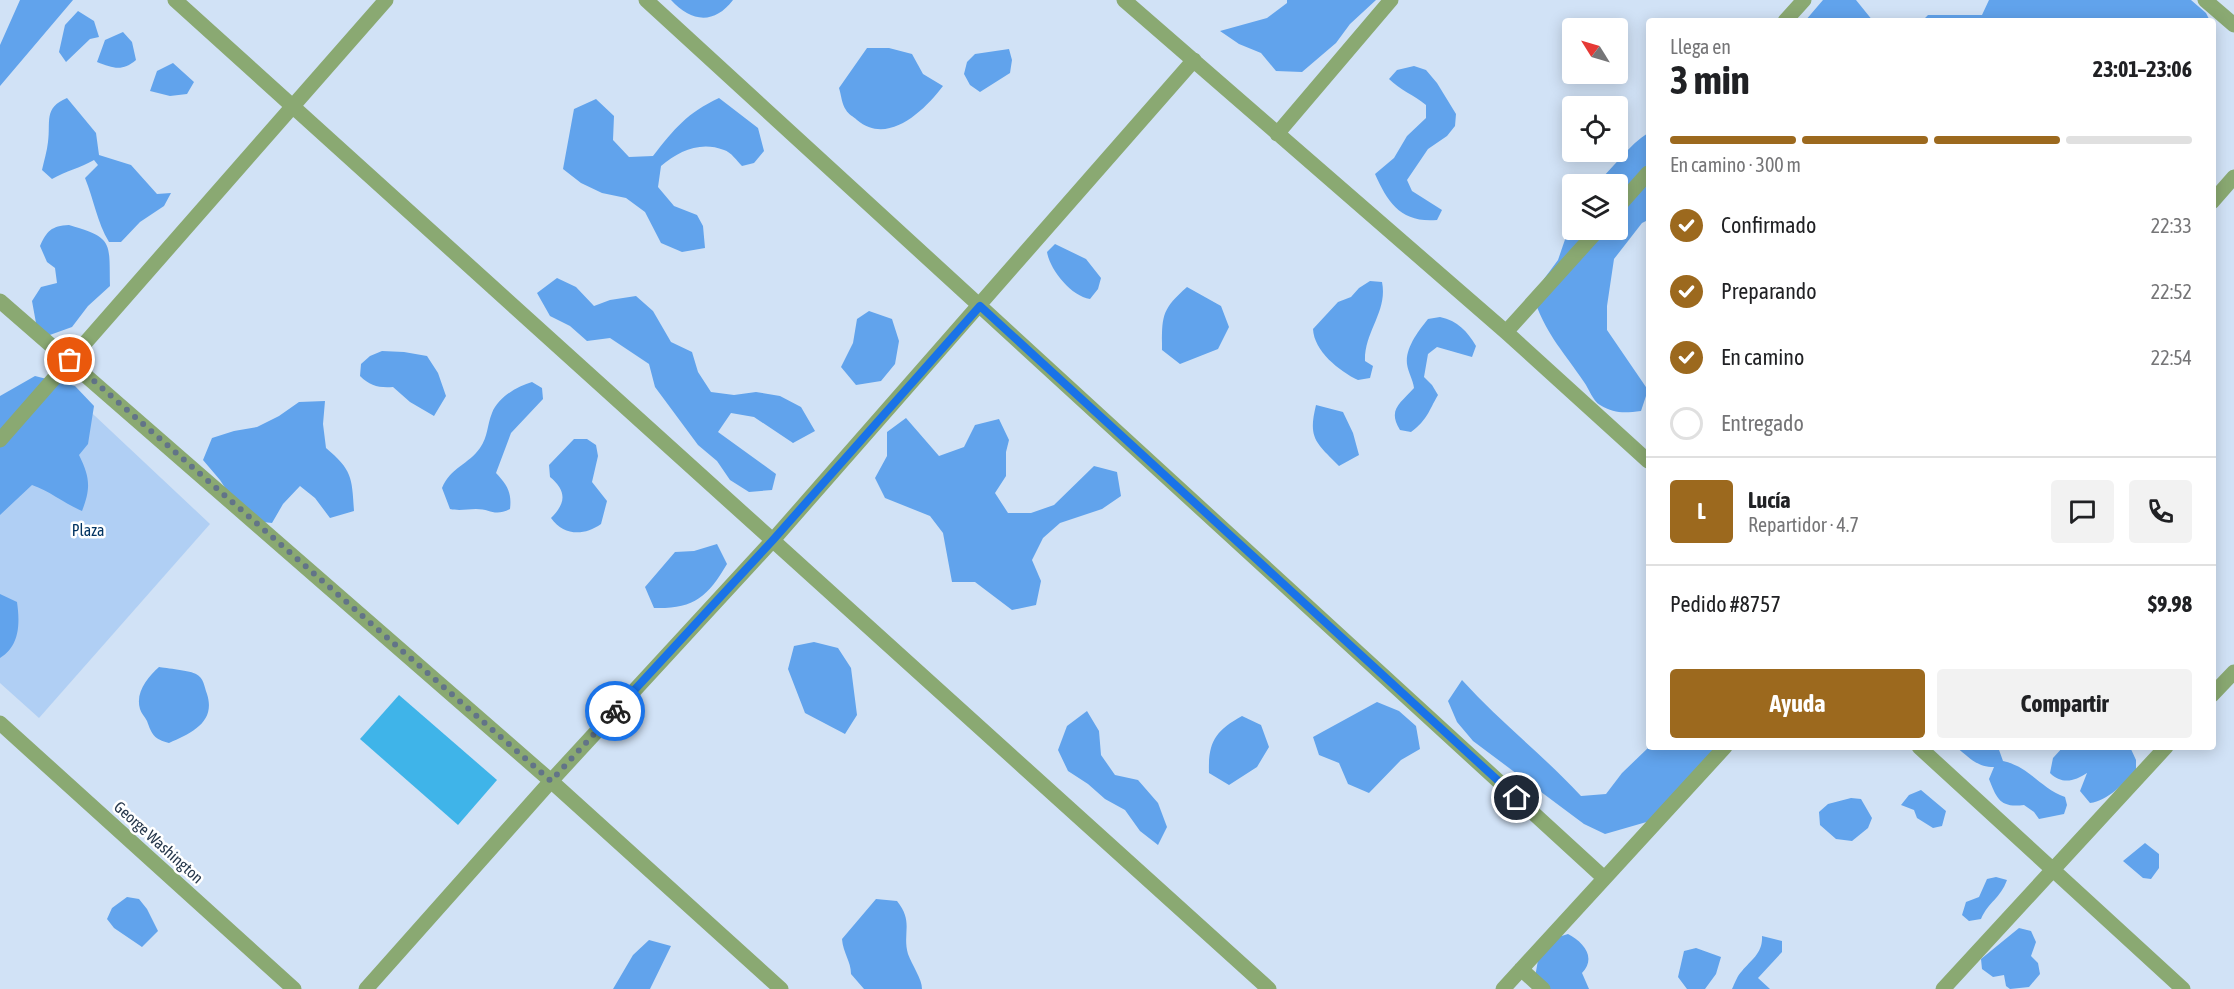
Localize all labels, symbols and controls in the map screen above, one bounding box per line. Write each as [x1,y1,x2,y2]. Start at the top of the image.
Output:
north arrow [1562,18,1628,84]
map controls [1562,18,1628,240]
text: Llega en [1670,35,1731,58]
text: 23:01–23:06 [2093,56,2192,82]
text: 3 min [1670,58,1750,102]
button: locate [1562,96,1628,162]
text: En camino · 300 m [1670,153,1801,176]
button: layers [1562,174,1628,240]
icon: check [1670,209,1703,242]
text: Confirmado [1721,212,1816,238]
text: 22:33 [2151,214,2192,237]
icon: check [1670,275,1703,308]
text: Preparando [1721,278,1817,304]
text: 22:52 [2151,280,2192,303]
pin [44,334,95,385]
icon: check [1670,341,1703,374]
icon: bag [53,343,86,376]
text: En camino [1721,344,1804,370]
text: 22:54 [2151,346,2192,369]
text: Entregado [1721,410,1804,436]
button: chat [2051,480,2114,543]
button: phone [2129,480,2192,543]
text: Lucía [1748,487,1791,513]
text: L [1697,498,1706,524]
text: Repartidor · 4.7 [1748,513,1859,536]
park label: Plaza [72,521,104,539]
text: Pedido #8757 [1670,591,1781,617]
text: $9.98 [2148,591,2192,617]
button: Ayuda [1670,669,1925,738]
button: Compartir [1937,669,2192,738]
courier [585,681,645,741]
icon: bike [599,695,632,728]
pin [1491,772,1542,823]
icon: home [1500,781,1533,814]
street label: George Washington [110,797,207,887]

